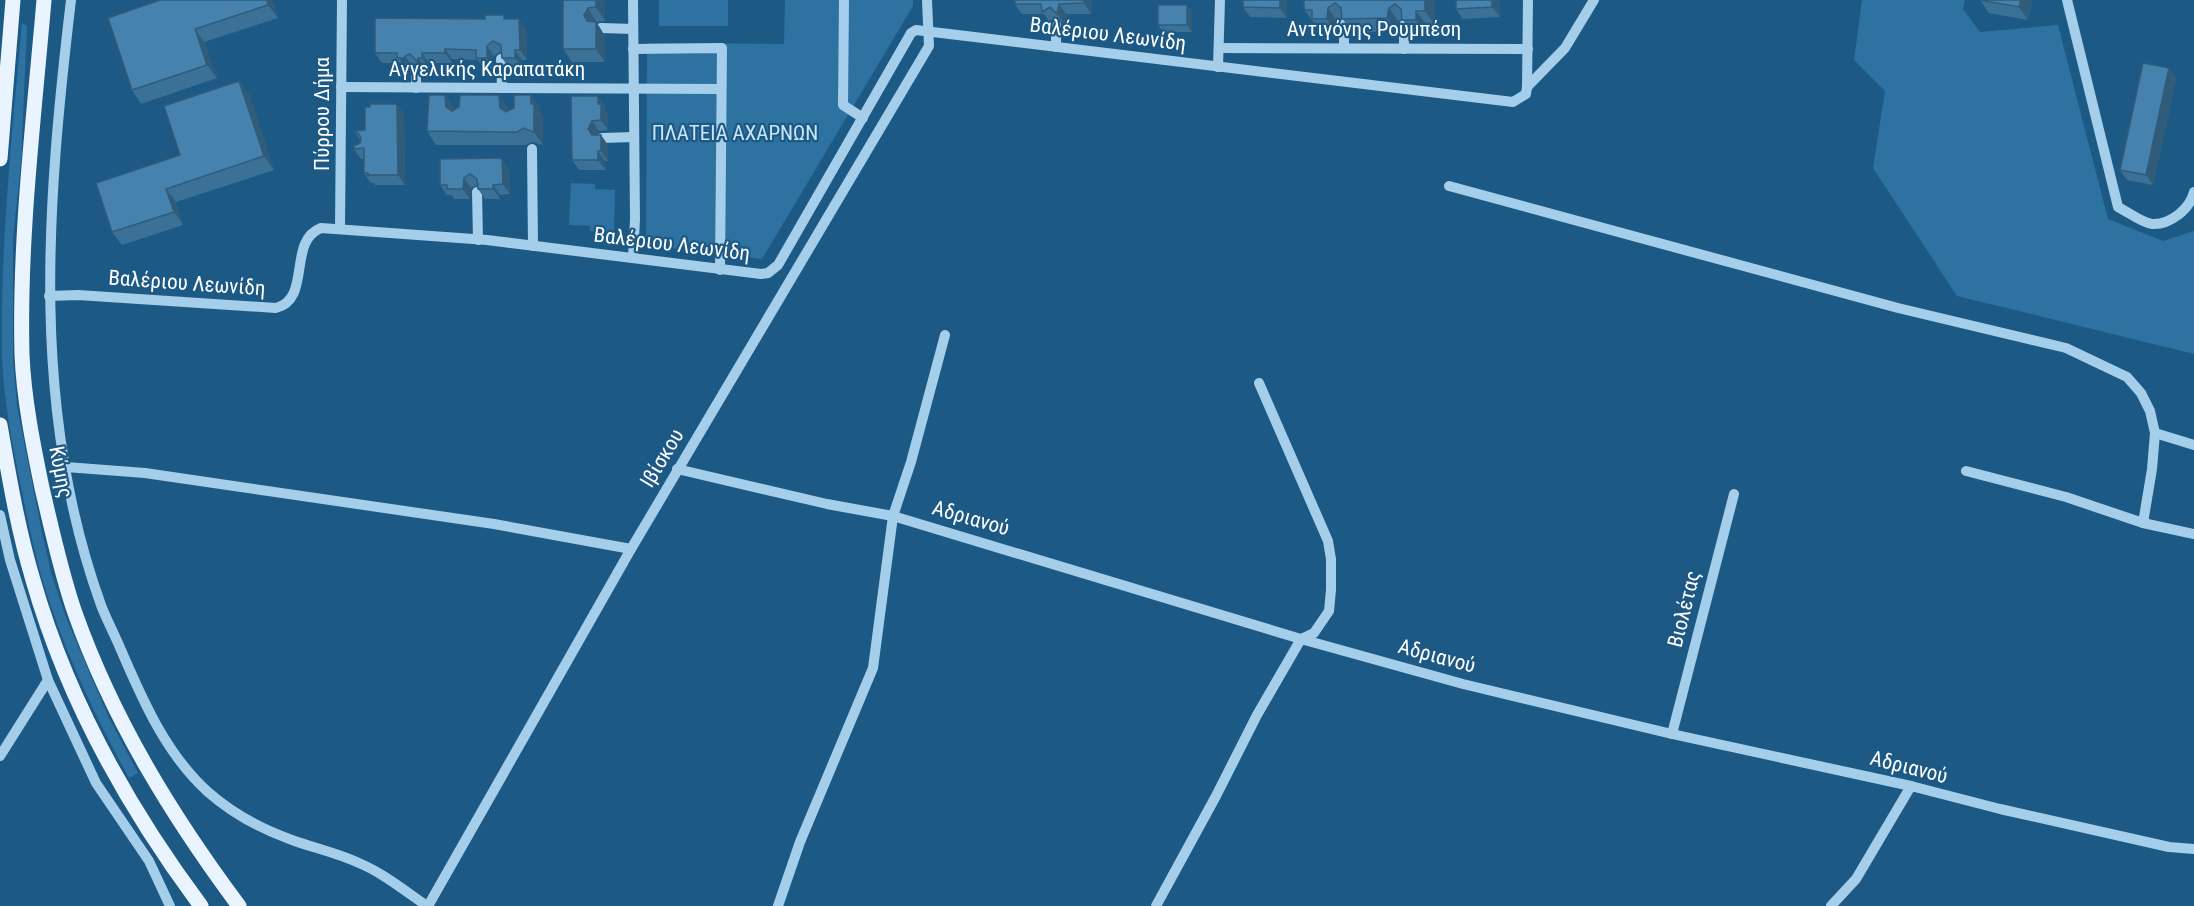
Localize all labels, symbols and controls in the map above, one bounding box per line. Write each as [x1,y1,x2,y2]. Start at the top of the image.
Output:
street label: Βαλέριου Λεωνίδη [1028,13,1188,55]
street label: Αντιγόνης Ρουμπέση [1287,17,1461,41]
street label: Πύρρου Δήμα [310,57,334,171]
street label: Αγγελικής Καραπατάκη [389,57,585,81]
park label: ΠΛΑΤΕΙΑ ΑΧΑΡΝΩΝ [652,121,818,145]
street label: Βαλέριου Λεωνίδη [592,223,752,265]
street label: Βαλέριου Λεωνίδη [108,266,266,300]
street label: Ιβίσκου [635,424,689,492]
street label: Κύμης [44,444,78,500]
street label: Αδριανού [930,496,1012,540]
street label: Βιολέτας [1663,568,1705,650]
street label: Αδριανού [1396,634,1478,678]
street label: Αδριανού [1868,746,1950,788]

